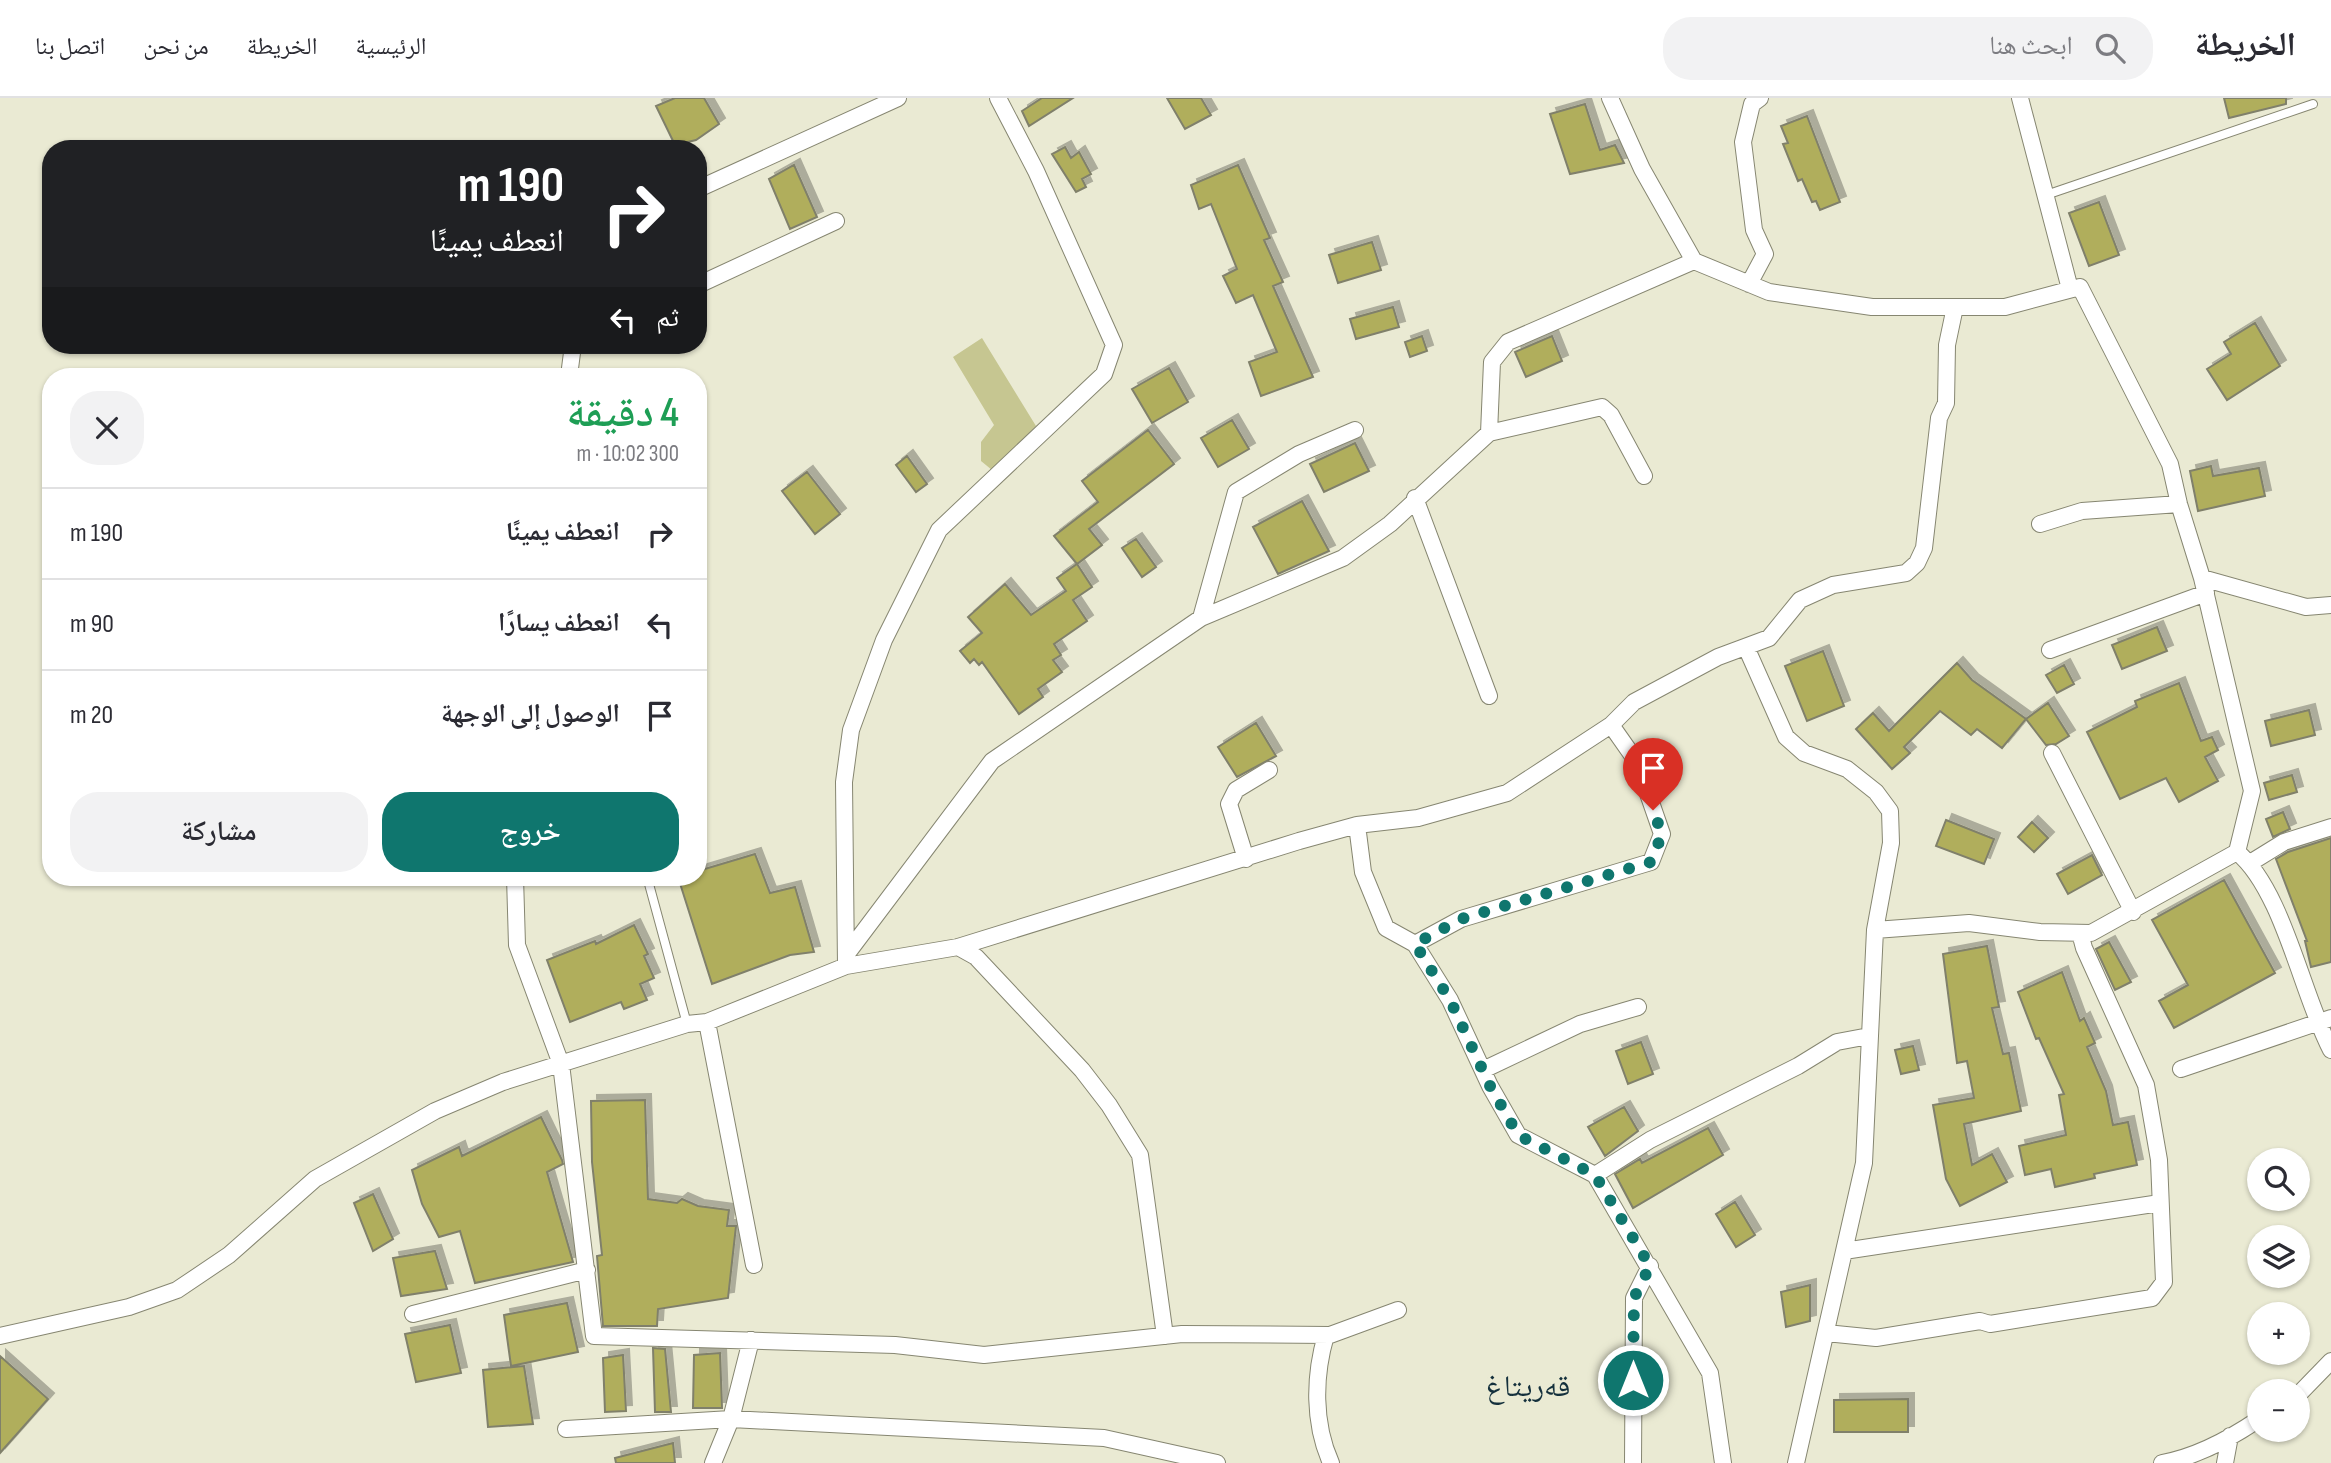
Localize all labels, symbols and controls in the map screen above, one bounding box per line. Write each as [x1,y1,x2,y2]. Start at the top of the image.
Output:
search box [1663,17,2153,80]
text: الخريطة [2195,25,2296,65]
icon: search [2091,29,2129,67]
text: ابحث هنا [1989,31,2073,62]
text: اتصل بنا [35,32,105,61]
text: من نحن [143,32,209,61]
text: الخريطة [247,32,317,61]
text: الرئيسية [355,32,427,61]
text: 190 m [458,157,564,216]
icon: right [588,168,679,259]
text: انعطف يمينًا [430,222,564,261]
icon: left [604,301,642,339]
text: ثم [656,303,679,334]
text: 4 دقيقة [566,388,679,439]
button: close [70,391,144,465]
text: 300 m · 10:02 [576,440,679,468]
icon: right [641,515,679,553]
text: انعطف يمينًا [506,517,620,548]
text: 190 m [70,518,123,549]
icon: left [641,606,679,644]
text: انعطف يسارًا [498,608,620,639]
text: 90 m [70,609,114,640]
icon: arrive [641,697,679,735]
text: الوصول إلى الوجهة [441,699,620,730]
text: 20 m [70,700,113,731]
pin [1623,738,1683,810]
icon: arrive [1634,749,1672,787]
button: مشاركة [70,792,368,872]
button: خروج [382,792,679,872]
map controls [2247,1148,2310,1442]
button: search [2247,1148,2310,1211]
button: layers [2247,1225,2310,1288]
button: + [2247,1302,2310,1365]
position arrow [1596,1343,1670,1417]
district label: قەریتاغ [1486,1369,1570,1405]
button: − [2247,1379,2310,1442]

